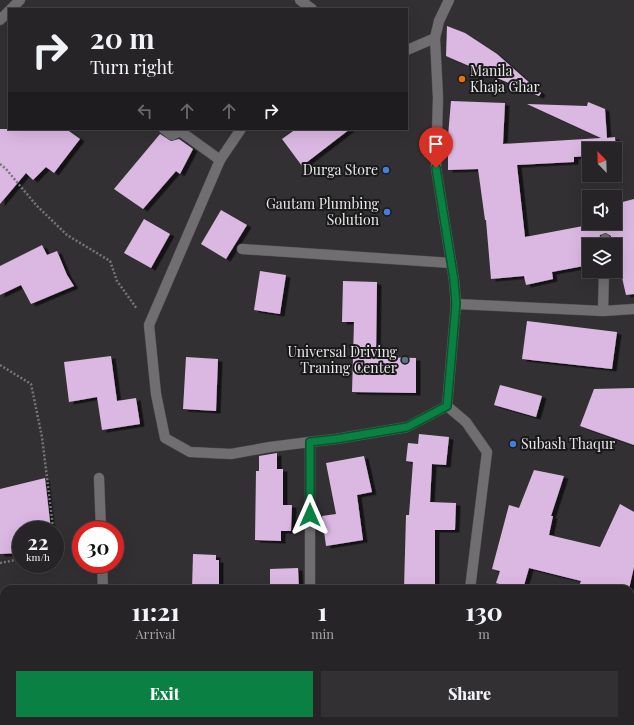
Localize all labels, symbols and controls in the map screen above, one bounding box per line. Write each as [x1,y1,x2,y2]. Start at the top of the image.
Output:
text: 20 m [90,19,155,56]
icon: right [24,24,76,76]
text: Turn right [90,55,173,79]
place label: Manila Khaja Ghar [470,61,540,96]
marker: Manila Khaja Ghar [457,74,467,84]
icon: left [134,100,156,122]
icon: ahead [176,100,198,122]
icon: ahead [218,100,240,122]
icon: right [260,100,282,122]
pin [419,127,453,168]
icon: arrive [425,133,447,155]
north arrow [582,142,622,182]
map controls [582,142,622,278]
place label: Durga Store [303,160,378,179]
marker: Durga Store [381,165,391,175]
button: sound [582,190,622,230]
place label: Gautam Plumbing Solution [266,194,380,229]
marker: Gautam Plumbing Solution [382,207,392,217]
button: layers [582,238,622,278]
place label: Universal Driving Traning Center [287,342,398,377]
marker: Universal Driving Traning Center [400,355,410,365]
place label: Subash Thaqur [521,434,616,453]
marker: Subash Thaqur [508,439,518,449]
position arrow [289,494,331,536]
speed limit sign: 30 [72,521,124,573]
text: 22 [28,528,48,555]
text: km/h [26,550,50,564]
text: 11:21 [131,595,179,627]
text: 1 [318,595,327,627]
text: 130 [465,595,503,627]
text: Arrival [135,625,175,642]
text: min [311,625,334,642]
text: m [478,625,490,642]
button: Exit [16,671,313,717]
button: Share [321,671,618,717]

